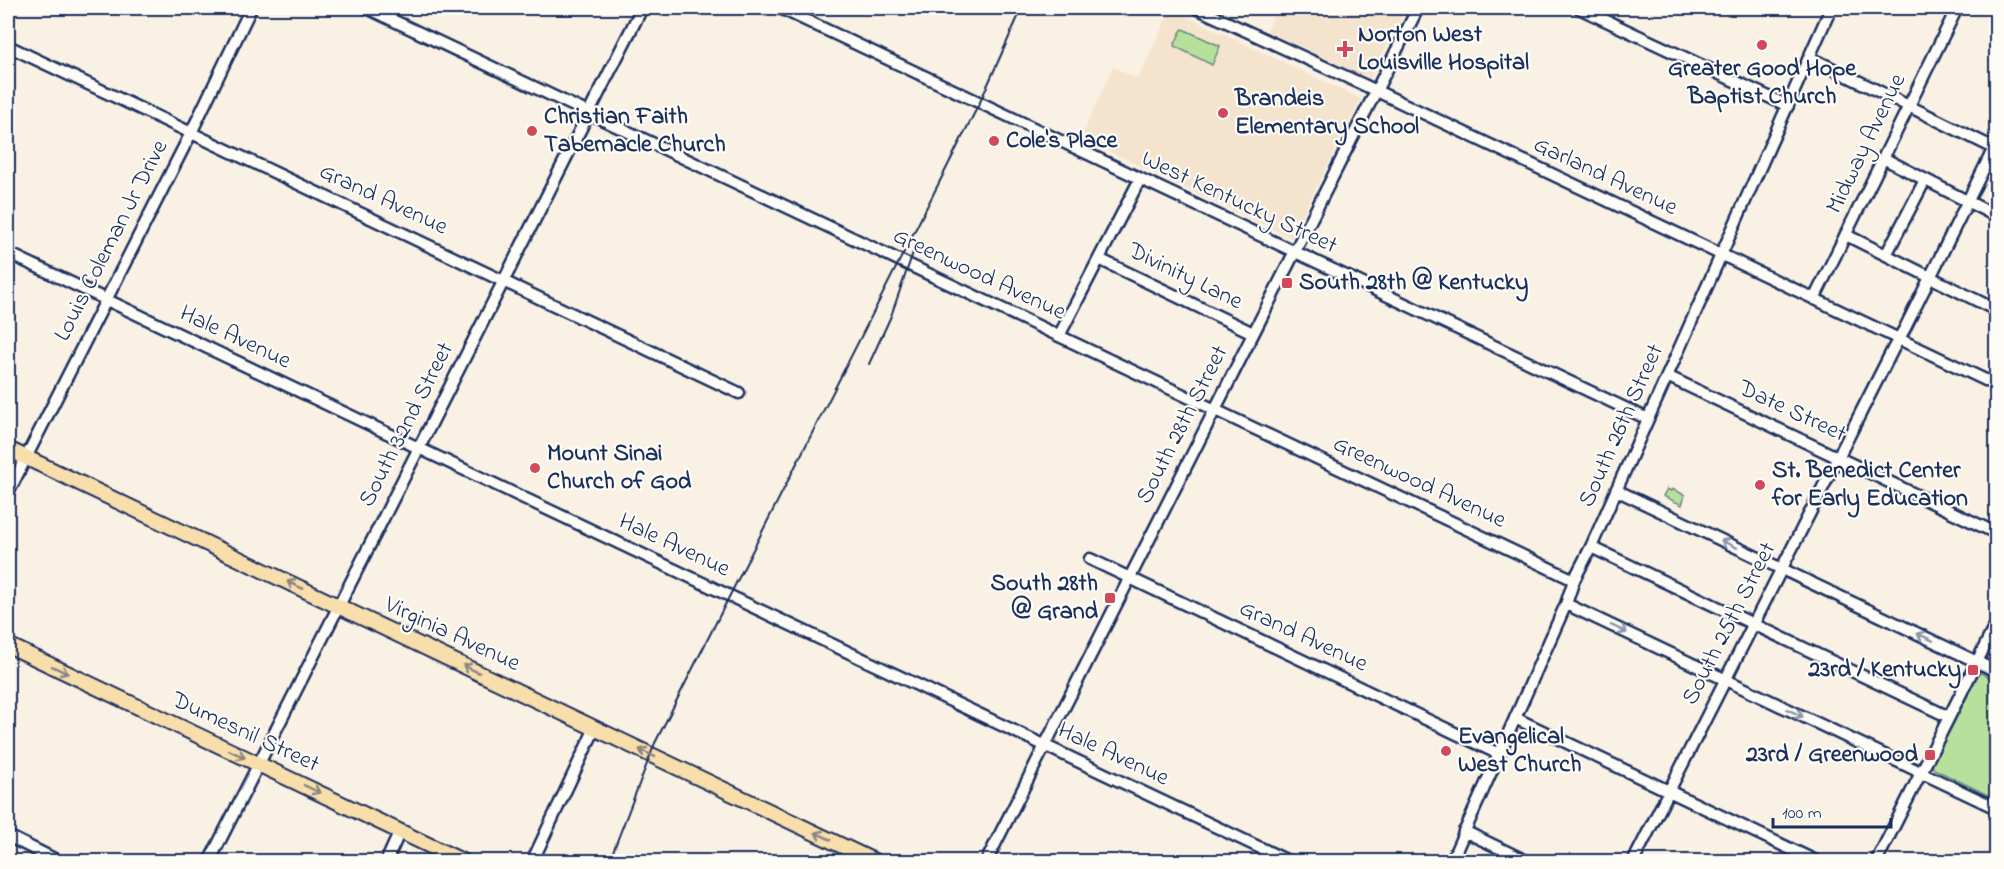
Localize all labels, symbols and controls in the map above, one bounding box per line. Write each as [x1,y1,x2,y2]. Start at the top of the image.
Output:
place label: Norton West Louisville Hospital [1358,18,1529,81]
marker: Greater Good Hope Baptist Church [1755,38,1769,52]
marker: Norton West Louisville Hospital [1336,40,1354,58]
place label: Greater Good Hope Baptist Church [1668,52,1857,115]
street label: Midway Avenue [1818,68,1917,221]
place label: Brandeis Elementary School [1234,82,1419,146]
place label: Christian Faith Tabernacle Church [544,100,726,163]
marker: Brandeis Elementary School [1216,106,1230,120]
marker: Christian Faith Tabernacle Church [525,124,539,138]
place label: Cole's Place [1006,124,1119,159]
street label: Garland Avenue [1527,128,1683,226]
street label: Louis Coleman Jr Drive [46,134,178,348]
marker: Cole's Place [987,134,1001,148]
street label: West Kentucky Street [1135,142,1343,265]
street label: Grand Avenue [313,155,453,245]
street label: Greenwood Avenue [887,220,1072,331]
street label: Divinity Lane [1120,234,1248,321]
place label: South 28th @ Kentucky [1299,266,1528,302]
marker: South 28th @ Kentucky [1280,276,1294,290]
street label: Hale Avenue [173,297,297,379]
street label: South 32nd Street [350,337,464,513]
street label: South 26th Street [1570,339,1674,513]
street label: South 28th Street [1128,340,1238,510]
street label: Date Street [1731,371,1852,452]
street label: Greenwood Avenue [1327,428,1512,539]
place label: Mount Sinai Church of God [547,437,692,500]
place label: St. Benedict Center for Early Education [1771,454,1968,518]
marker: Mount Sinai Church of God [528,461,542,475]
marker: St. Benedict Center for Early Education [1753,478,1767,492]
street label: Hale Avenue [612,505,736,587]
street label: South 25th Street [1674,536,1786,712]
one-way arrow [1721,537,1739,549]
place label: South 28th @ Grand [991,567,1099,630]
one-way arrow [286,579,304,590]
street label: Virginia Avenue [377,588,526,682]
marker: South 28th @ Grand [1103,591,1117,605]
street label: Grand Avenue [1233,592,1373,682]
one-way arrow [1609,623,1627,635]
one-way arrow [1916,630,1934,642]
place label: 23rd / Kentucky [1807,653,1961,689]
one-way arrow [462,662,480,674]
marker: 23rd / Kentucky [1966,663,1980,677]
one-way arrow [51,664,69,676]
street label: Dumesnil Street [164,683,325,783]
one-way arrow [1785,707,1803,719]
street label: Hale Avenue [1051,714,1175,796]
place label: Evangelical West Church [1458,720,1581,783]
place label: 23rd / Greenwood [1745,738,1919,773]
marker: Evangelical West Church [1439,744,1453,758]
one-way arrow [638,746,656,758]
one-way arrow [227,748,245,760]
marker: 23rd / Greenwood [1923,748,1937,762]
one-way arrow [302,783,320,795]
scale bar [1773,791,1892,829]
text: 100 m [1782,801,1822,827]
one-way arrow [814,830,832,842]

